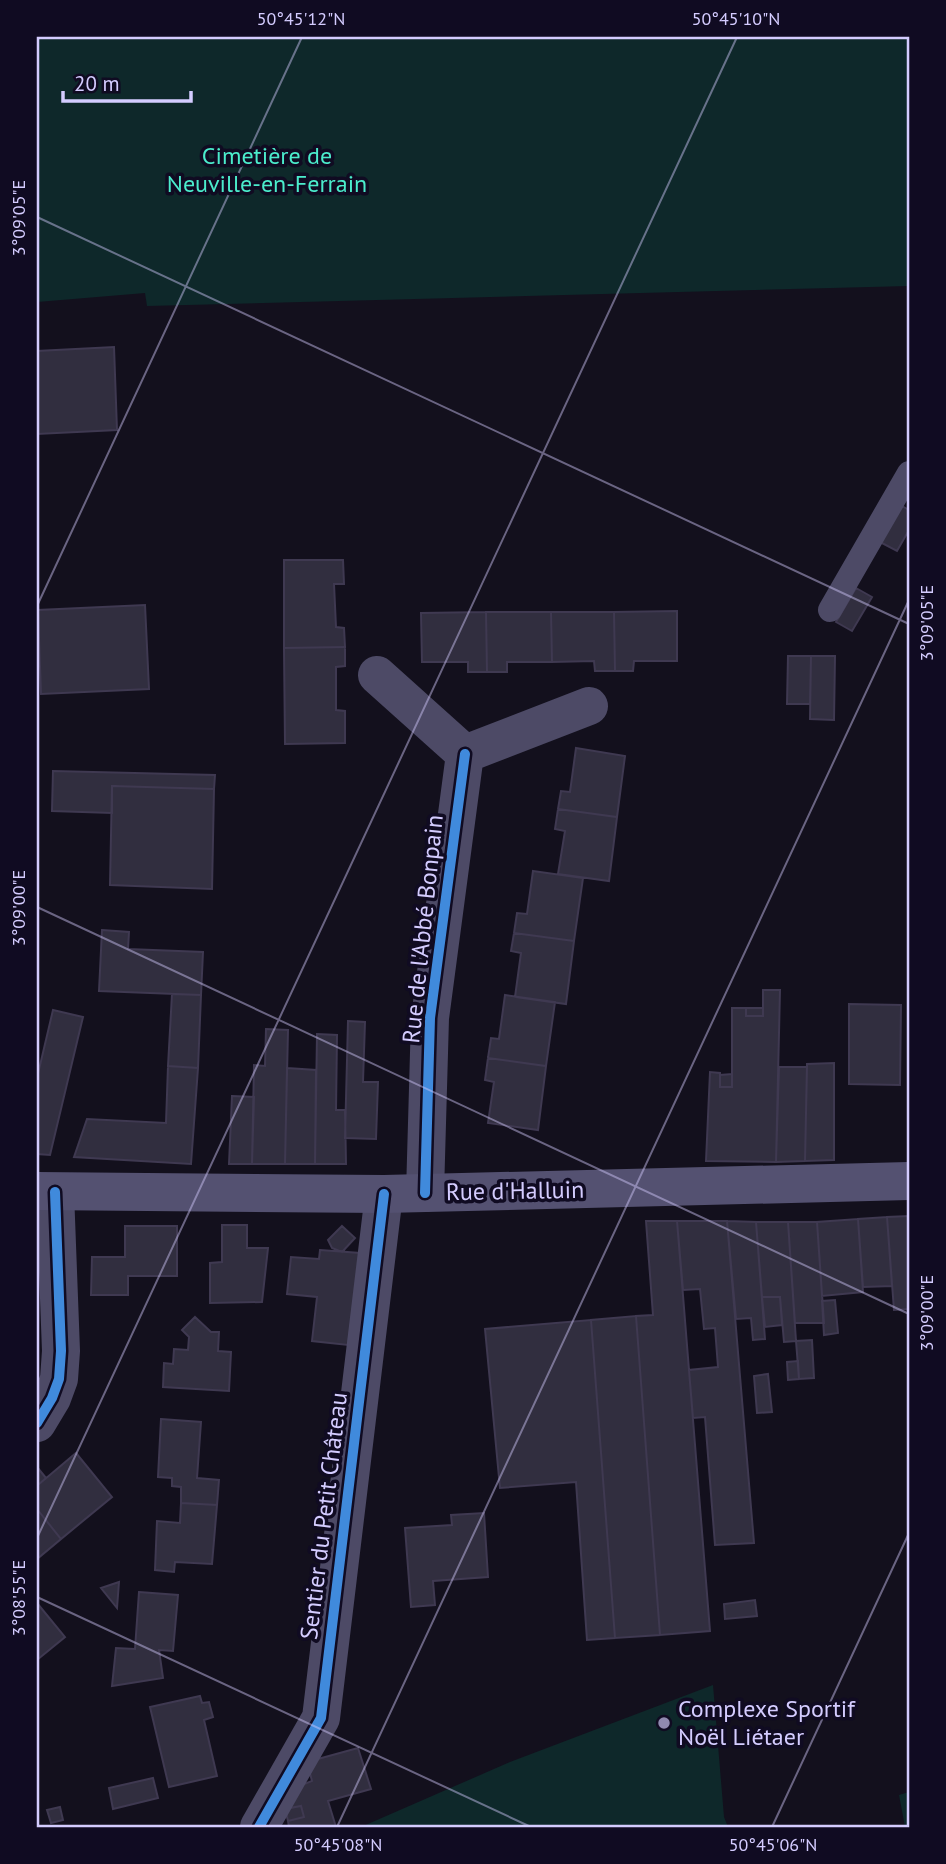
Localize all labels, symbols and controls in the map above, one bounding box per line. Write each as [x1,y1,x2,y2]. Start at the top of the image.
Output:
text: 50°45'12"N [257,7,345,30]
text: 50°45'10"N [692,7,780,30]
scale bar [63,60,191,104]
text: 20 m [74,70,120,97]
park label: Cimetière de Neuville-en-Ferrain [167,140,367,199]
text: 3°09'05"E [7,180,30,256]
text: 3°09'05"E [915,585,938,661]
street label: Rue de l'Abbé Bonpain [395,813,450,1045]
text: 3°09'00"E [7,870,30,946]
street label: Rue d'Halluin [446,1174,584,1207]
text: 3°09'00"E [915,1275,938,1351]
street label: Sentier du Petit Château [293,1390,354,1641]
text: 3°08'55"E [7,1560,30,1636]
place label: Complexe Sportif Noël Liétaer [678,1693,856,1752]
marker: Complexe Sportif Noël Liétaer [656,1715,672,1731]
text: 50°45'08"N [294,1833,382,1856]
text: 50°45'06"N [729,1833,817,1856]

